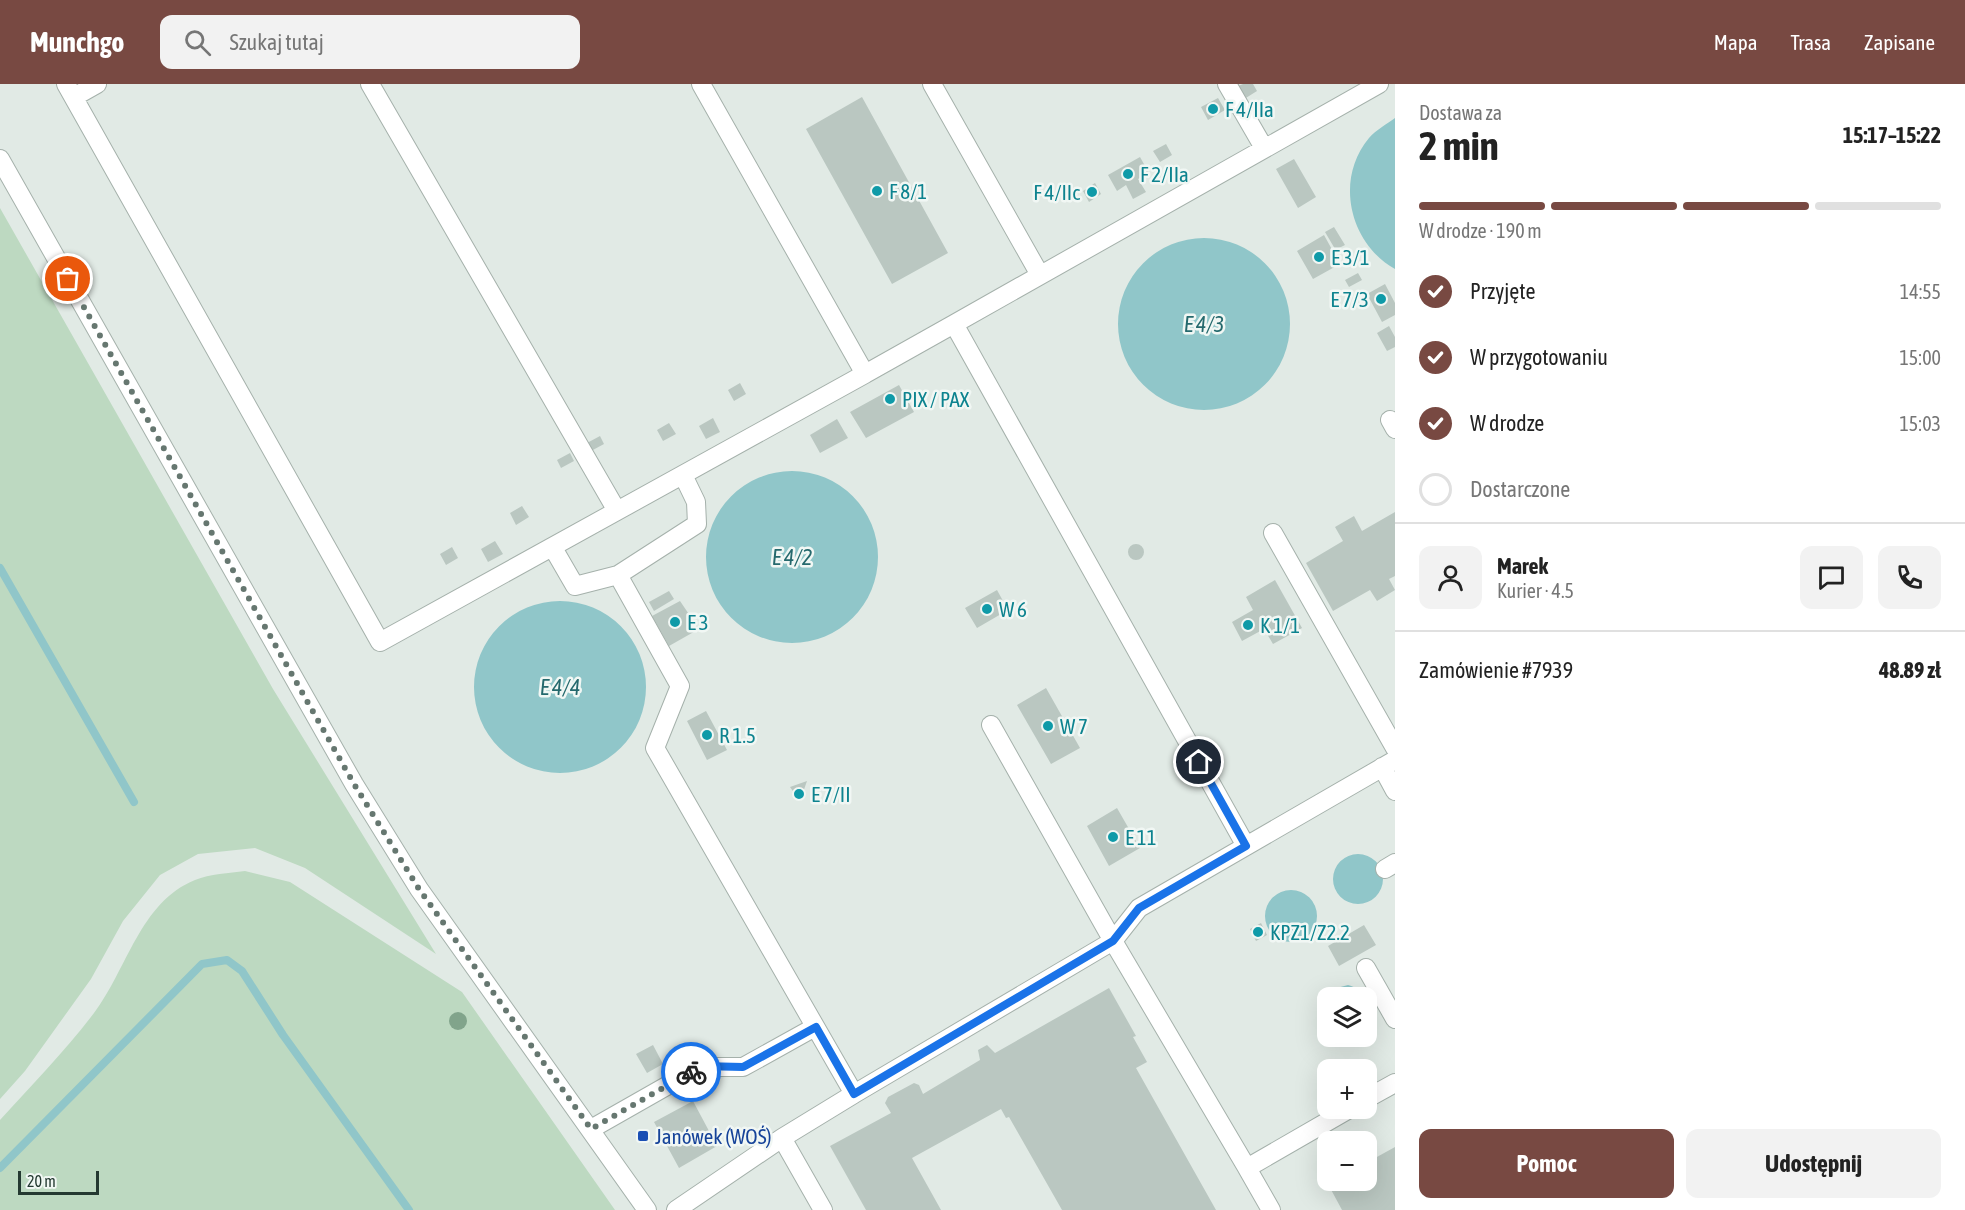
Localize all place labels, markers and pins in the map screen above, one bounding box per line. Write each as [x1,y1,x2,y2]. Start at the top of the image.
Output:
place label: F 4/IIa [1225,97,1274,121]
marker: F 4/IIa [1206,102,1220,116]
place label: F 2/IIa [1140,162,1189,186]
marker: F 2/IIa [1121,167,1135,181]
place label: F 8/1 [889,179,927,203]
place label: F 4/IIc [1033,180,1080,204]
marker: F 8/1 [870,184,884,198]
marker: F 4/IIc [1085,185,1099,199]
place label: E 3/1 [1331,245,1370,269]
marker: E 3/1 [1312,250,1326,264]
pin [42,253,93,304]
place label: E 7/3 [1330,287,1369,311]
marker: E 7/3 [1374,292,1388,306]
place label: PIX / PAX [902,387,970,411]
marker: PIX / PAX [883,392,897,406]
place label: W 6 [999,597,1027,621]
marker: W 6 [980,602,994,616]
place label: E 3 [687,610,709,634]
place label: K 1/1 [1260,613,1300,637]
marker: E 3 [668,615,682,629]
marker: K 1/1 [1241,618,1255,632]
place label: W 7 [1060,714,1088,738]
marker: W 7 [1041,719,1055,733]
place label: R 1.5 [719,723,756,747]
marker: R 1.5 [700,728,714,742]
pin [1173,736,1224,787]
place label: E 7/II [811,782,851,806]
marker: E 7/II [792,787,806,801]
place label: E 11 [1125,825,1157,849]
marker: E 11 [1106,830,1120,844]
place label: KPZ1/Z2.2 [1270,920,1350,944]
marker: KPZ1/Z2.2 [1251,925,1265,939]
place label: Janówek (WOŚ) [655,1124,772,1148]
marker: Janówek (WOŚ) [636,1129,650,1143]

